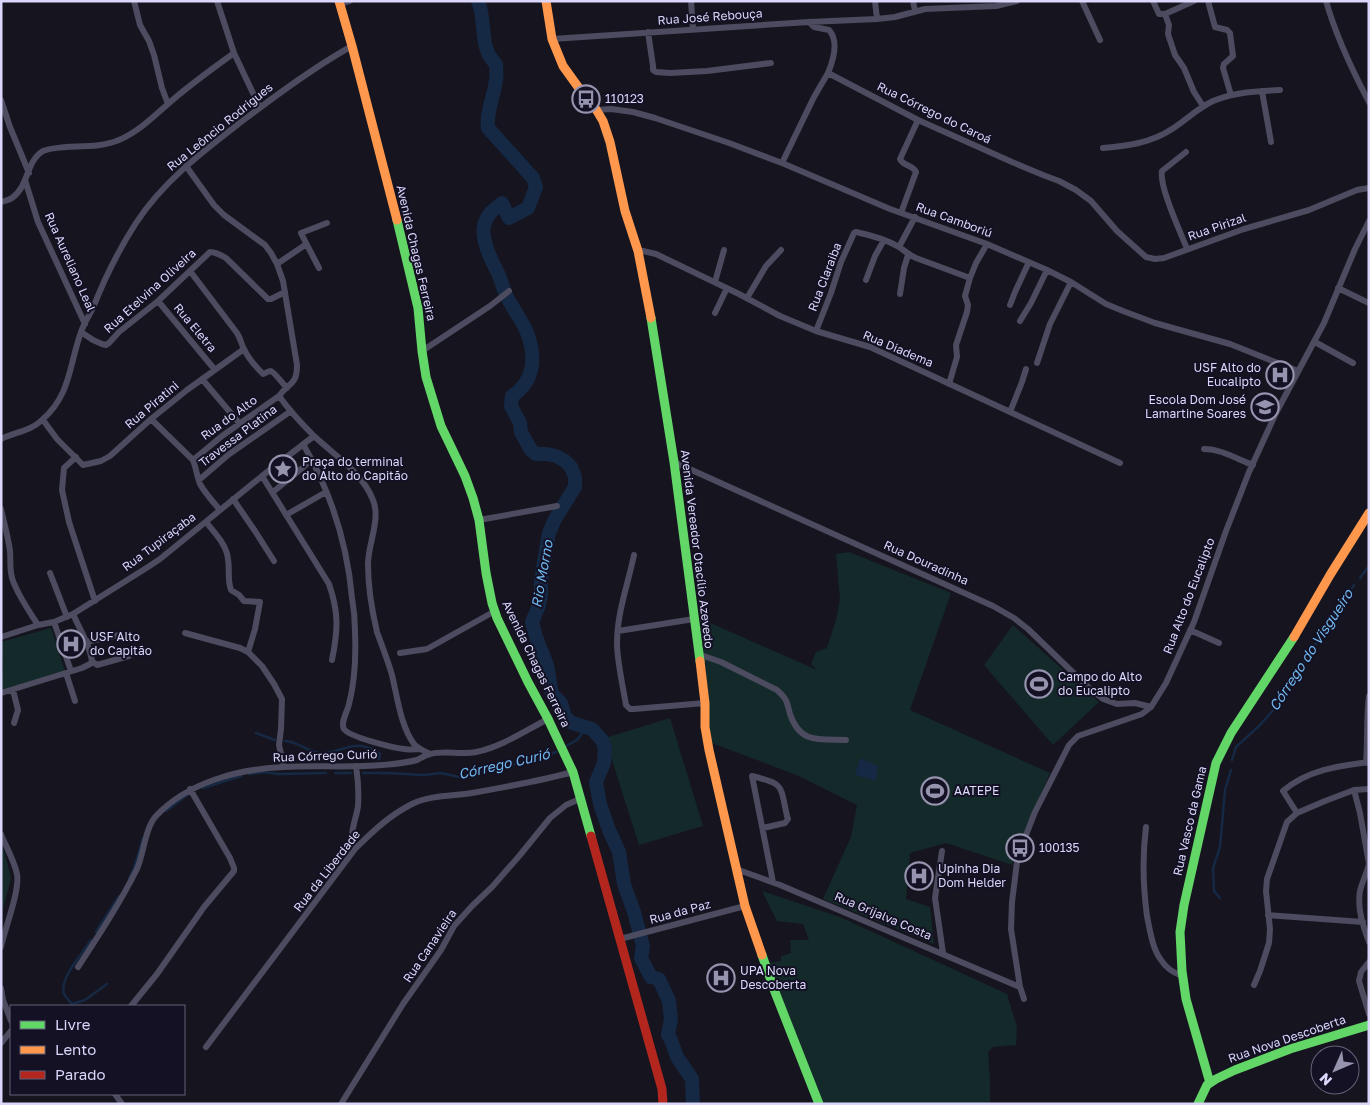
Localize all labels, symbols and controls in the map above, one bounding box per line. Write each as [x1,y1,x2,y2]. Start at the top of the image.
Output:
street label: Rua José Rebouça [657,5,763,28]
street label: Rua Córrego do Caroá [875,78,994,147]
street label: Rua Leôncio Rodrigues [164,79,276,174]
bus stop icon: 110123 [571,84,601,114]
place label: 110123 [605,91,644,106]
street label: Avenida Chagas Ferreira [394,183,439,322]
street label: Rua Camboriú [914,199,994,240]
street label: Rua Aureliano Leal [42,210,99,314]
street label: Rua Pirizal [1186,210,1248,243]
street label: Rua Claraiba [805,240,845,313]
street label: Rua Etelvina Oliveira [101,245,199,336]
street label: Rua Eletra [171,300,220,355]
street label: Rua Diadema [861,327,936,370]
place label: USF Alto do Eucalipto [1193,360,1261,389]
hospital icon: USF Alto do Eucalipto [1265,360,1295,390]
street label: Rua Piratini [122,378,182,432]
street label: Rua do Alto [198,392,260,443]
place label: Escola Dom José Lamartine Soares [1145,392,1246,421]
school or university icon: Escola Dom José Lamartine Soares [1250,392,1280,422]
street label: Travessa Platina [196,401,280,470]
street label: Avenida Vereador Otacílio Azevedo [678,449,717,649]
place icon: Praça do terminal do Alto do Capitão [268,454,298,484]
place label: Praça do terminal do Alto do Capitão [302,454,408,483]
street label: Rua Tupiraçaba [119,509,198,574]
street label: Rua Alto do Eucalipto [1159,536,1218,656]
water label: Rio Morno [527,537,556,609]
street label: Rua Douradinha [881,537,971,588]
water label: Córrego do Visgueiro [1265,585,1357,714]
street label: Avenida Chagas Ferreira [499,598,574,730]
hospital icon: USF Alto do Capitão [56,629,86,659]
place label: USF Alto do Capitão [90,629,152,658]
sports icon: Campo do Alto do Eucalipto [1024,669,1054,699]
place label: Campo do Alto do Eucalipto [1058,669,1142,698]
water label: Córrego Curió [457,744,553,782]
street label: Rua Córrego Curió [272,746,378,765]
street label: Rua Vasco da Gama [1170,765,1209,877]
sports icon: AATEPE [920,776,950,806]
place label: AATEPE [954,783,999,798]
street label: Rua da Liberdade [290,827,363,915]
bus stop icon: 100135 [1005,833,1035,863]
place label: 100135 [1039,840,1080,855]
hospital icon: Upinha Dia Dom Helder [904,861,934,891]
place label: Upinha Dia Dom Helder [938,861,1006,890]
street label: Rua Grijalva Costa [832,888,934,943]
street label: Rua da Paz [648,896,712,927]
street label: Rua Canavieira [400,906,460,985]
hospital icon: UPA Nova Descoberta [706,963,736,993]
place label: UPA Nova Descoberta [740,963,806,992]
legend [10,1005,185,1095]
street label: Rua Nova Descoberta [1226,1011,1348,1066]
text: Livre [55,1015,91,1033]
text: Lento [55,1040,96,1058]
north arrow [1310,1045,1360,1095]
text: Parado [55,1065,106,1083]
text: N [1316,1070,1335,1089]

